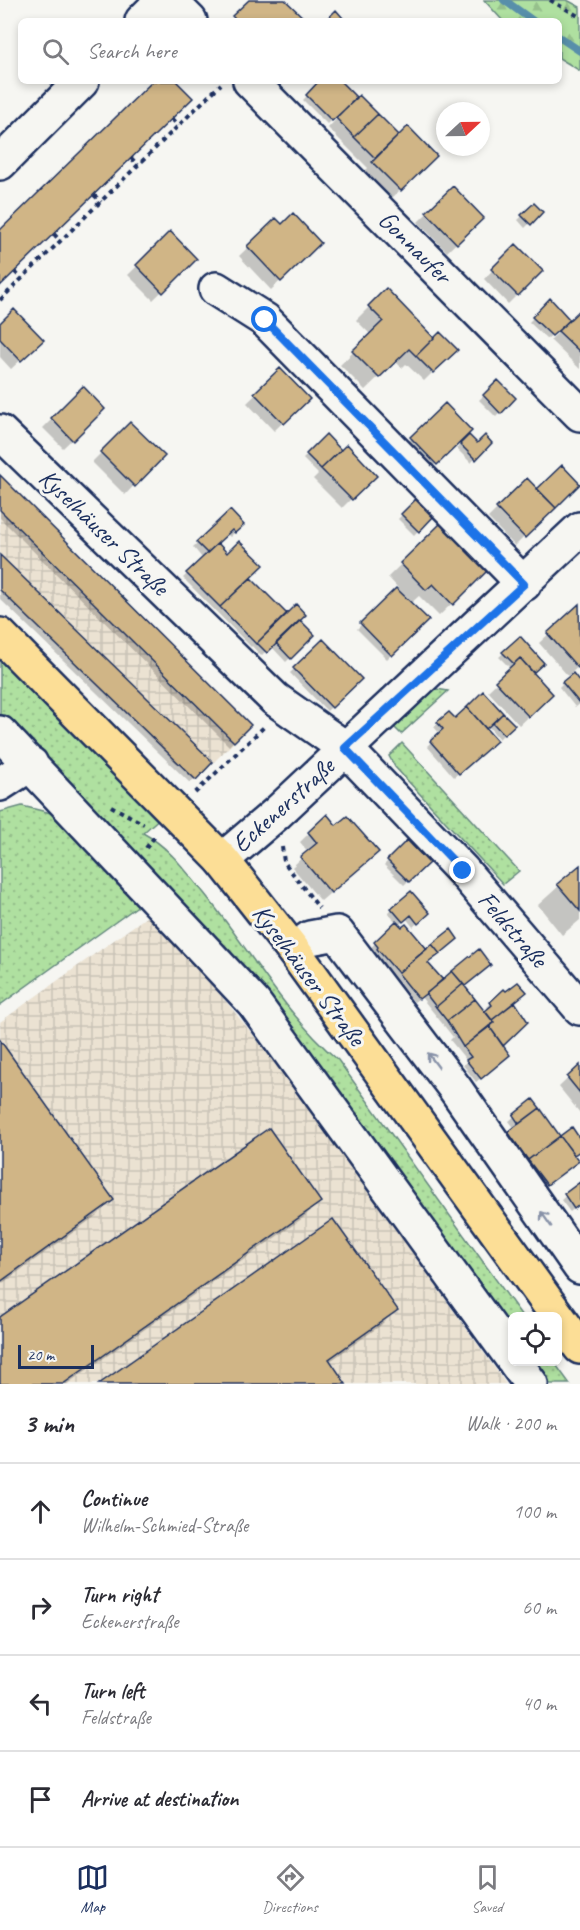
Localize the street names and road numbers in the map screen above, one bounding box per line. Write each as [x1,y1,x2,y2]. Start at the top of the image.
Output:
street label: Gonnaufer [371,203,461,293]
street label: Kyselhäuser Straße [32,461,178,604]
street label: Eckenerstraße [225,749,343,860]
street label: Feldstraße [471,884,557,976]
street label: Kyselhäuser Straße [245,898,375,1054]

